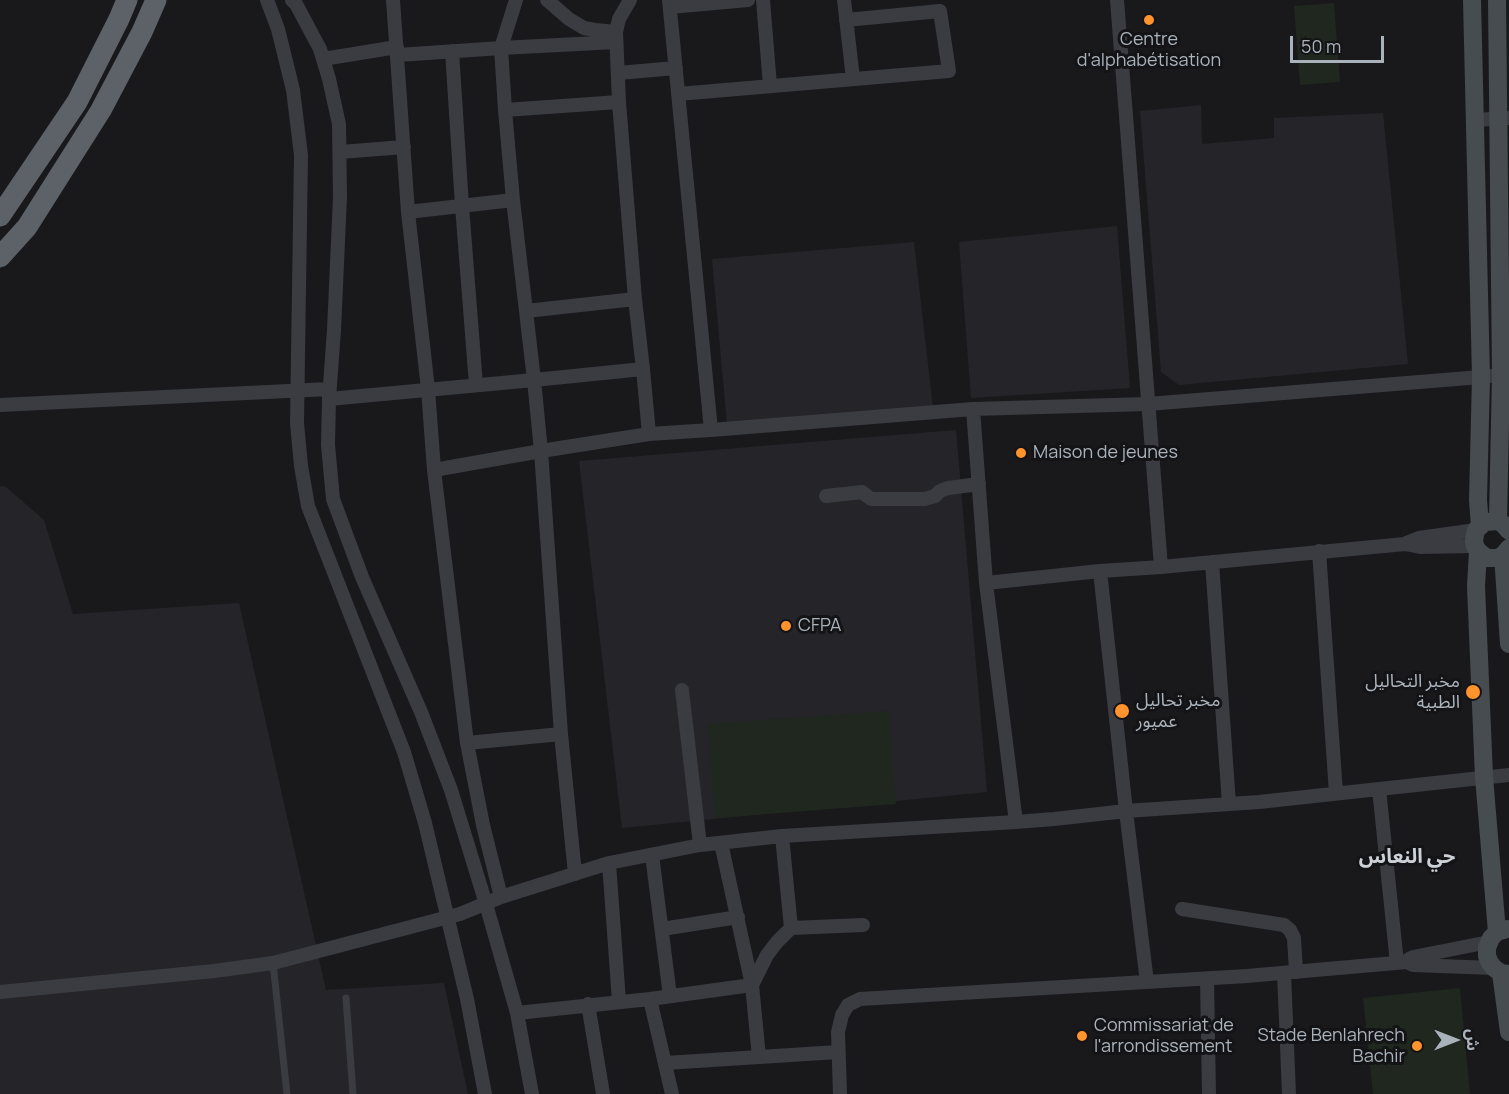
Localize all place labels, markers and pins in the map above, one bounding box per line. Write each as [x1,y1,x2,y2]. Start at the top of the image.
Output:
marker: Centre d'alphabétisation [1142,13,1156,27]
place label: Centre d'alphabétisation [1077,29,1221,72]
place label: Maison de jeunes [1033,442,1178,464]
marker: Maison de jeunes [1014,446,1028,460]
place label: CFPA [798,615,841,637]
marker: CFPA [779,619,793,633]
place label: مخبر التحاليل الطبية [1365,671,1460,714]
marker: مخبر التحاليل الطبية [1464,683,1482,701]
place label: مخبر تحاليل عميور [1136,690,1220,732]
marker: مخبر تحاليل عميور [1113,702,1131,720]
place label: Commissariat de l'arrondissement [1094,1015,1234,1058]
place label: Stade Benlahrech Bachir [1258,1025,1405,1068]
marker: Commissariat de l'arrondissement [1075,1029,1089,1043]
marker: Stade Benlahrech Bachir [1410,1039,1424,1053]

